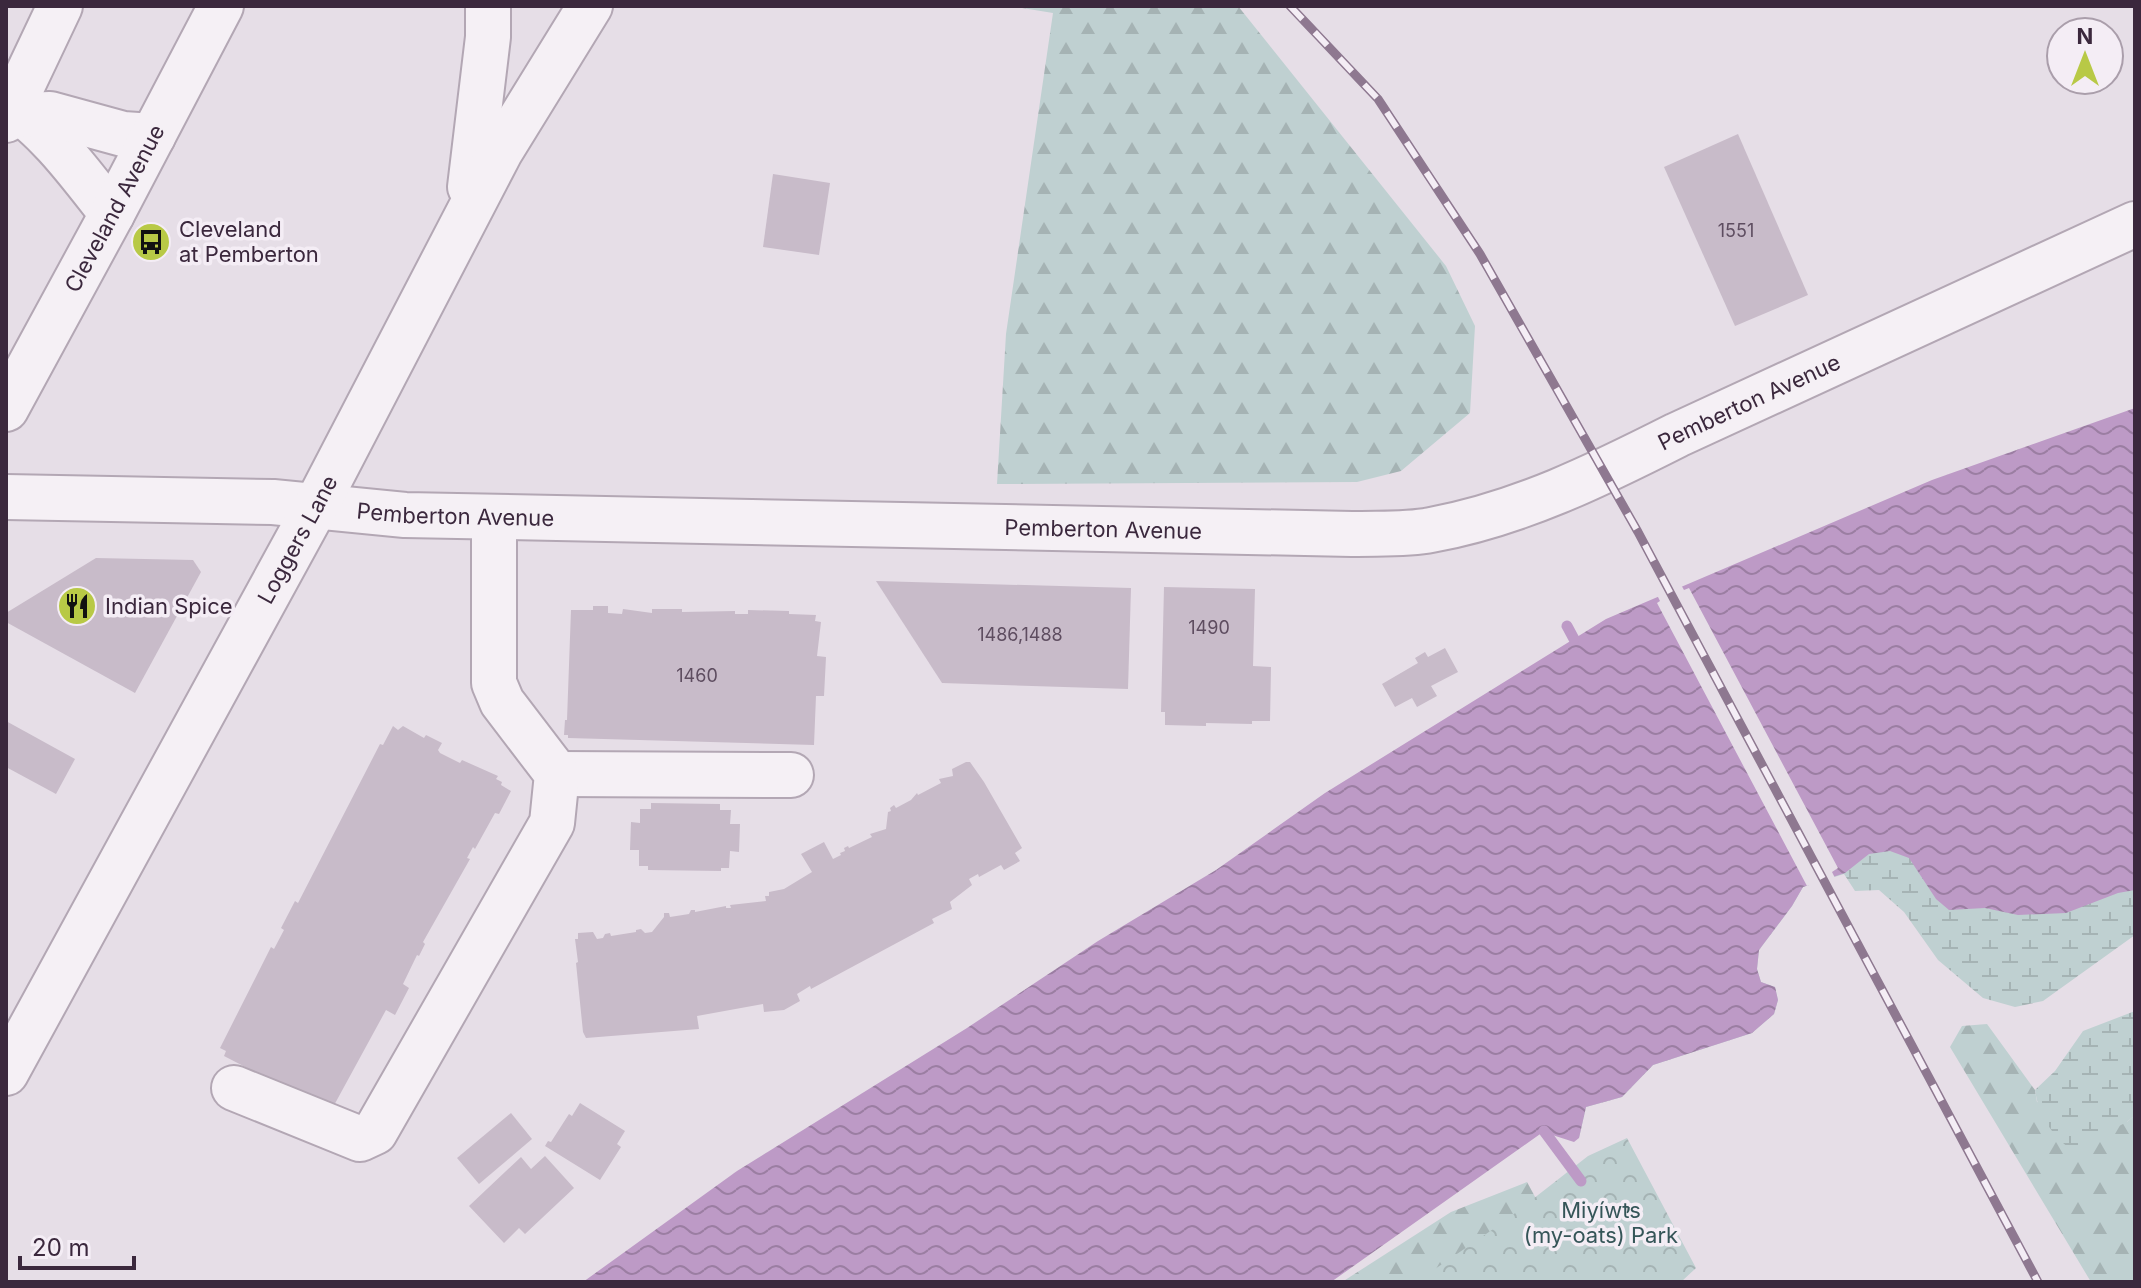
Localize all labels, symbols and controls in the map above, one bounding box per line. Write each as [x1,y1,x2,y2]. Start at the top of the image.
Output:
north arrow [2045,16,2125,96]
text: N [2077,23,2093,49]
street label: Cleveland Avenue [59,120,170,297]
place label: Cleveland at Pemberton [179,216,319,267]
house number: 1551 [1718,220,1754,241]
bus stop icon: Cleveland at Pemberton [130,221,172,263]
street label: Pemberton Avenue [1654,349,1844,455]
street label: Loggers Lane [252,471,343,608]
street label: Pemberton Avenue [355,497,554,531]
street label: Pemberton Avenue [1004,514,1202,544]
restaurant icon: Indian Spice [56,585,98,627]
place label: Indian Spice [105,593,233,619]
house number: 1490 [1188,617,1230,638]
house number: 1486,1488 [977,624,1063,645]
house number: 1460 [676,665,718,686]
park label: Miyíw̓ts (my-oats) Park [1524,1197,1678,1248]
scale bar [20,1220,134,1270]
text: 20 m [32,1233,90,1262]

